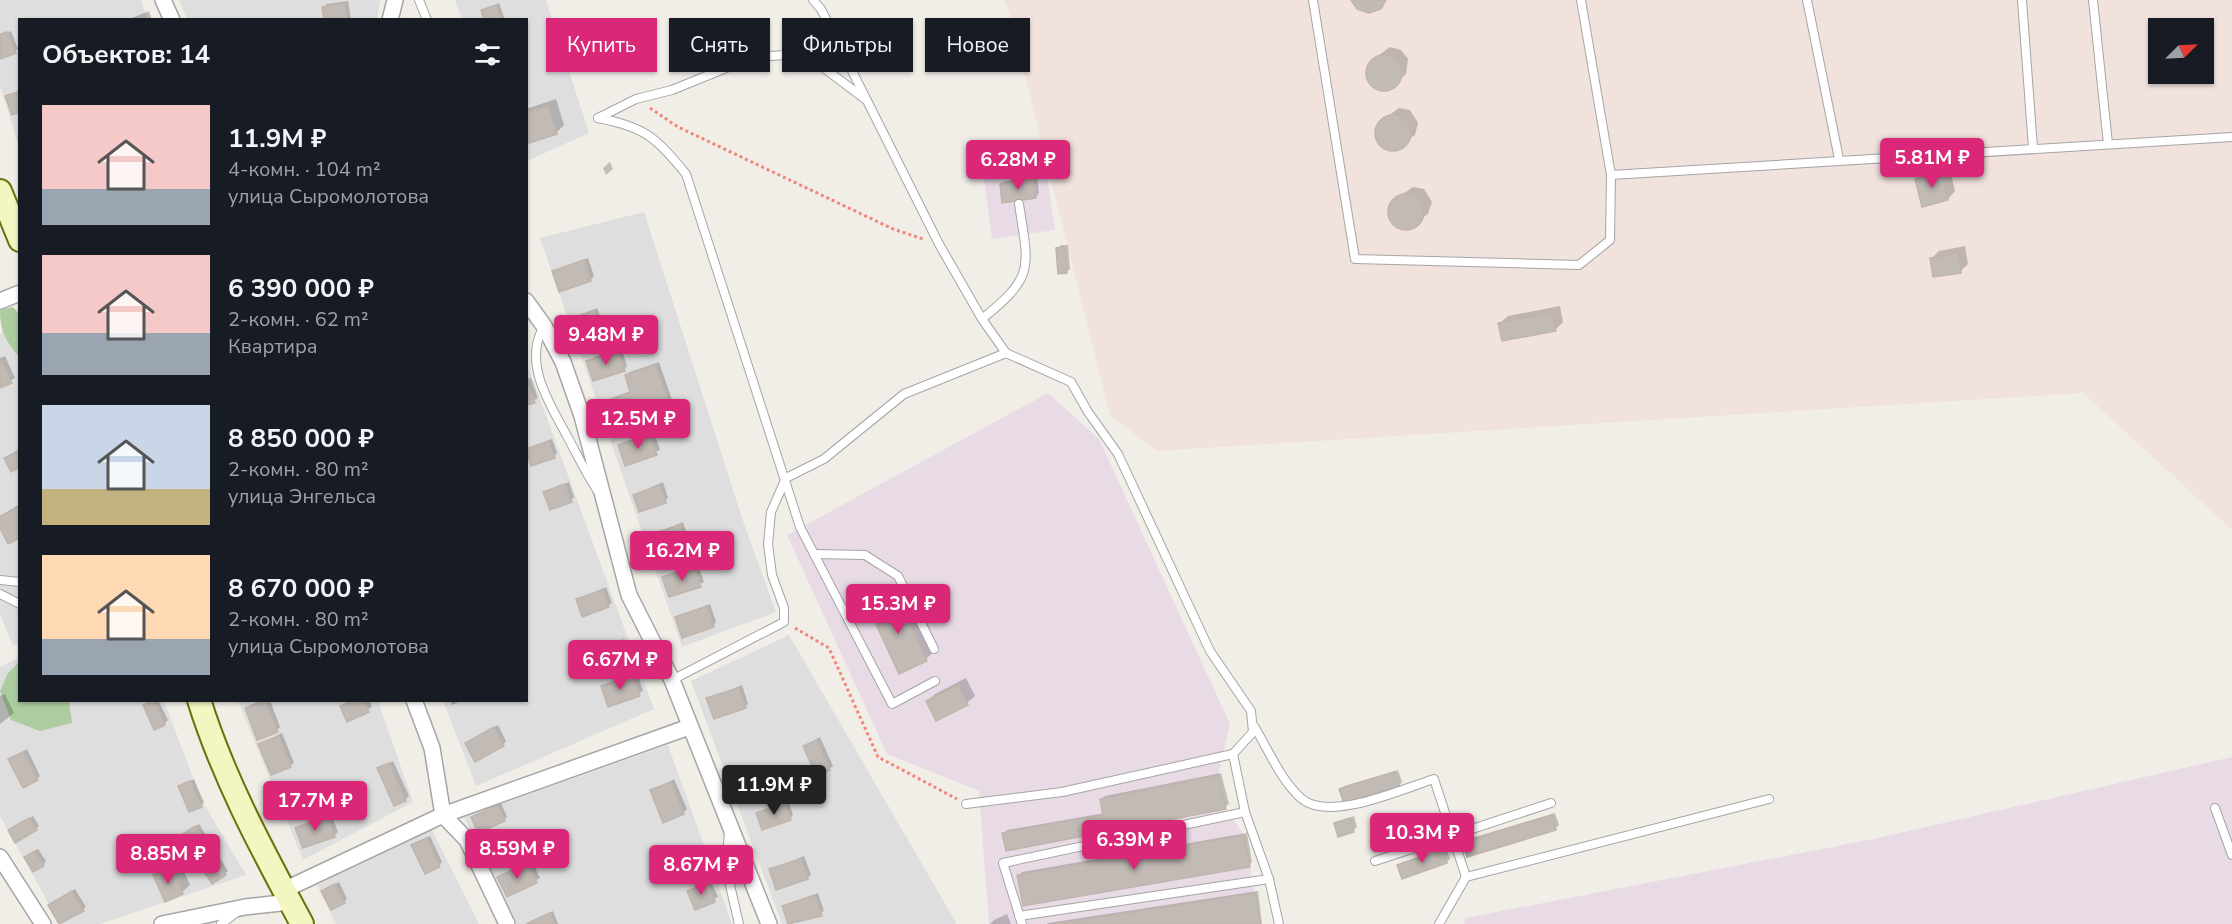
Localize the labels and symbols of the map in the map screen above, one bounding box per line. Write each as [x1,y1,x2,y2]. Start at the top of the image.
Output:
north arrow [2148,18,2214,84]
pin: 5.81M ₽ [1877,138,1987,189]
pin: 6.28M ₽ [963,140,1073,191]
pin: 9.48M ₽ [551,315,661,366]
pin: 12.5M ₽ [583,399,693,450]
pin: 16.2M ₽ [627,531,737,582]
pin: 15.3M ₽ [843,584,953,635]
pin: 6.67M ₽ [565,640,675,691]
pin: 11.9M ₽ [719,765,829,816]
pin: 17.7M ₽ [260,781,370,832]
pin: 10.3M ₽ [1367,813,1477,864]
pin: 6.39M ₽ [1079,820,1189,871]
pin: 8.59M ₽ [462,829,572,880]
pin: 8.85M ₽ [113,834,223,885]
pin: 8.67M ₽ [646,845,756,896]

